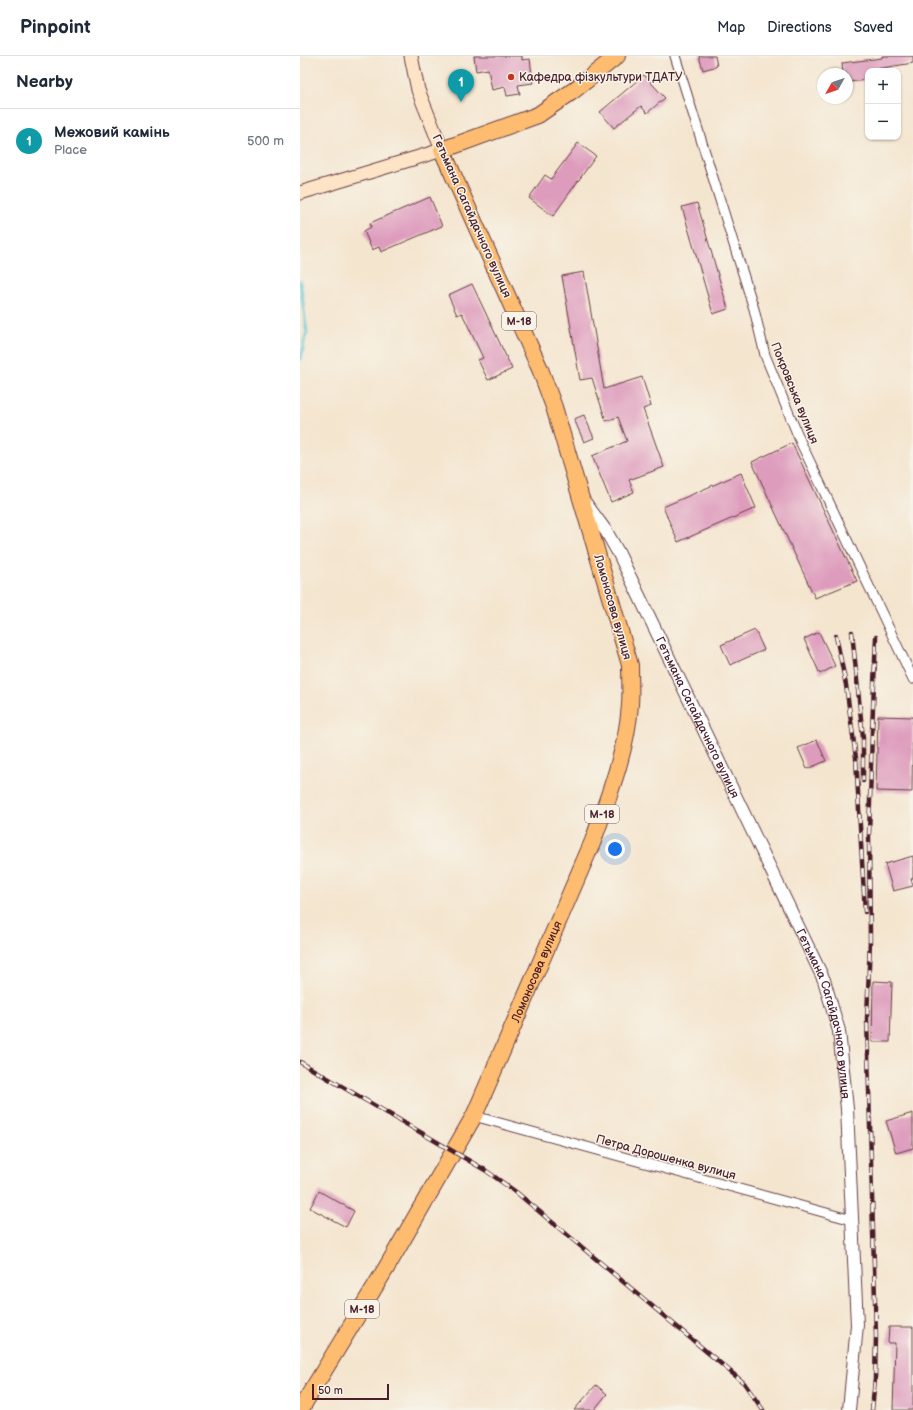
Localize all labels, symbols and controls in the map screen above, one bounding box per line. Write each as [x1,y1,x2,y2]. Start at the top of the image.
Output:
text: Pinpoint [20,16,91,39]
text: Map [717,19,745,36]
text: Directions [767,19,832,36]
text: Saved [854,19,893,36]
north arrow [817,68,853,104]
map controls [865,68,901,140]
button: + [865,68,901,104]
pin: 1 [448,69,474,102]
place label: Кафедра фізкультури ТДАТУ [519,70,683,85]
text: Nearby [16,72,73,92]
marker: Кафедра фізкультури ТДАТУ [506,72,516,82]
button: − [865,104,901,140]
text: Межовий камінь [54,123,170,142]
street label: Гетьмана Сагайдачного вулиця [429,132,515,300]
text: 1 [26,133,32,149]
text: 500 m [247,133,284,149]
text: Place [54,142,87,158]
road number: М-18 [502,312,536,330]
street label: Покровська вулиця [767,340,822,447]
street label: Ломоносова вулиця [590,552,635,662]
street label: Гетьмана Сагайдачного вулиця [652,635,743,801]
road number: М-18 [585,805,619,823]
your location [605,839,625,859]
street label: Ломоносова вулиця [508,918,566,1026]
street label: Гетьмана Сагайдачного вулиця [792,926,853,1100]
street label: Петра Дорошенка вулиця [594,1132,738,1184]
road number: М-18 [345,1300,379,1318]
scale bar [312,1382,389,1401]
text: 50 m [318,1384,343,1397]

